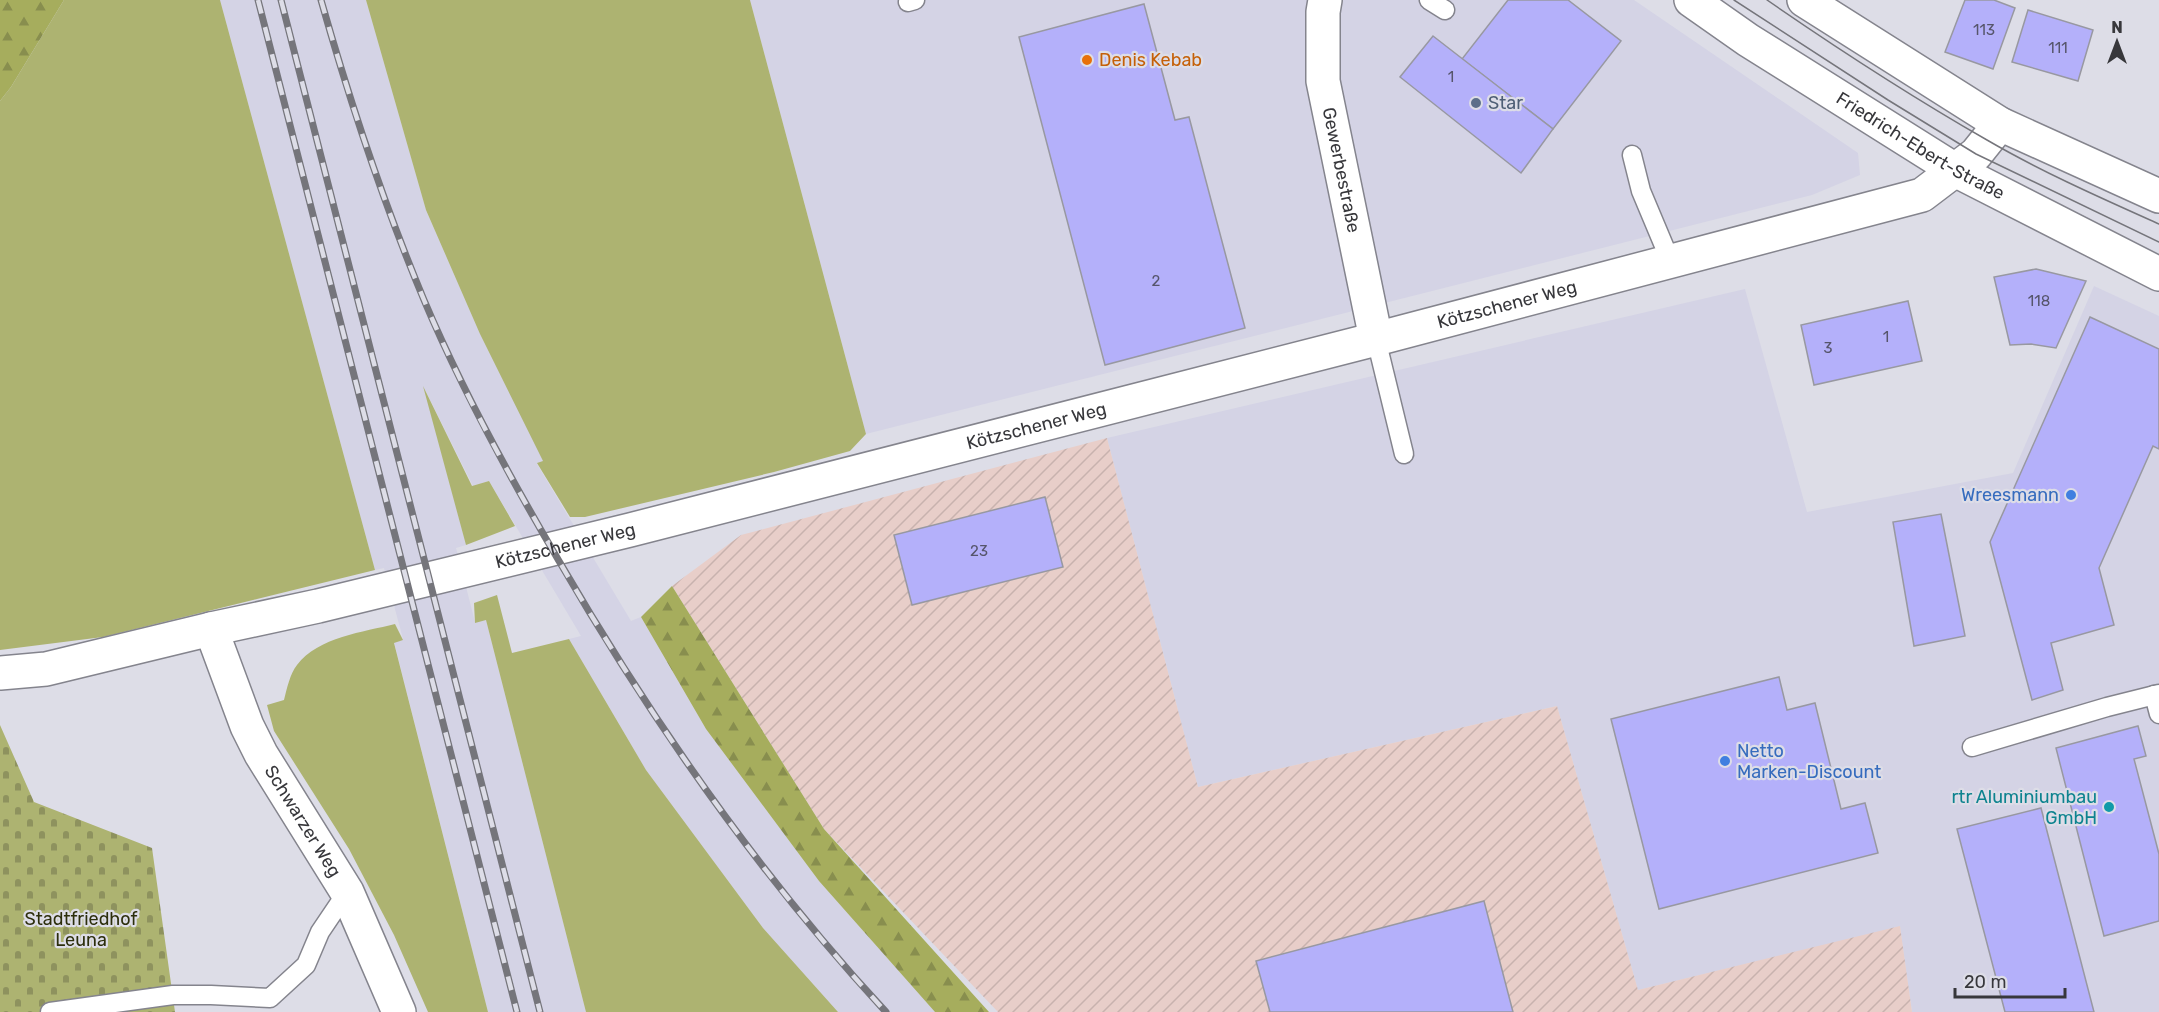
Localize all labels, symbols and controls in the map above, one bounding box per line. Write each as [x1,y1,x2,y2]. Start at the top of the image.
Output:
north arrow [2087,12,2147,72]
text: N [2111,18,2123,37]
house number: 113 [1973,21,1995,39]
house number: 111 [2048,39,2068,57]
place label: Denis Kebab [1099,49,1202,71]
marker: Denis Kebab [1080,53,1094,67]
house number: 1 [1448,68,1454,86]
street label: Friedrich-Ebert-Straße [1832,87,2008,204]
place label: Star [1488,92,1523,114]
marker: Star [1469,96,1483,110]
street label: Gewerbestraße [1318,105,1365,235]
house number: 2 [1152,272,1161,290]
street label: Kötzschener Weg [1435,276,1579,333]
house number: 118 [2028,292,2050,310]
house number: 1 [1883,328,1889,346]
house number: 3 [1823,339,1833,357]
street label: Kötzschener Weg [964,398,1109,454]
place label: Wreesmann [1961,484,2059,506]
marker: Wreesmann [2064,488,2078,502]
street label: Kötzschener Weg [493,518,638,573]
house number: 23 [970,542,988,560]
place label: Netto Marken-Discount [1737,740,1881,783]
marker: Netto Marken-Discount [1718,754,1732,768]
street label: Schwarzer Weg [260,761,346,881]
place label: rtr Aluminiumbau GmbH [1952,786,2097,829]
marker: rtr Aluminiumbau GmbH [2102,800,2116,814]
park label: Stadtfriedhof Leuna [25,908,138,951]
scale bar [1955,961,2064,999]
text: 20 m [1964,971,2006,993]

